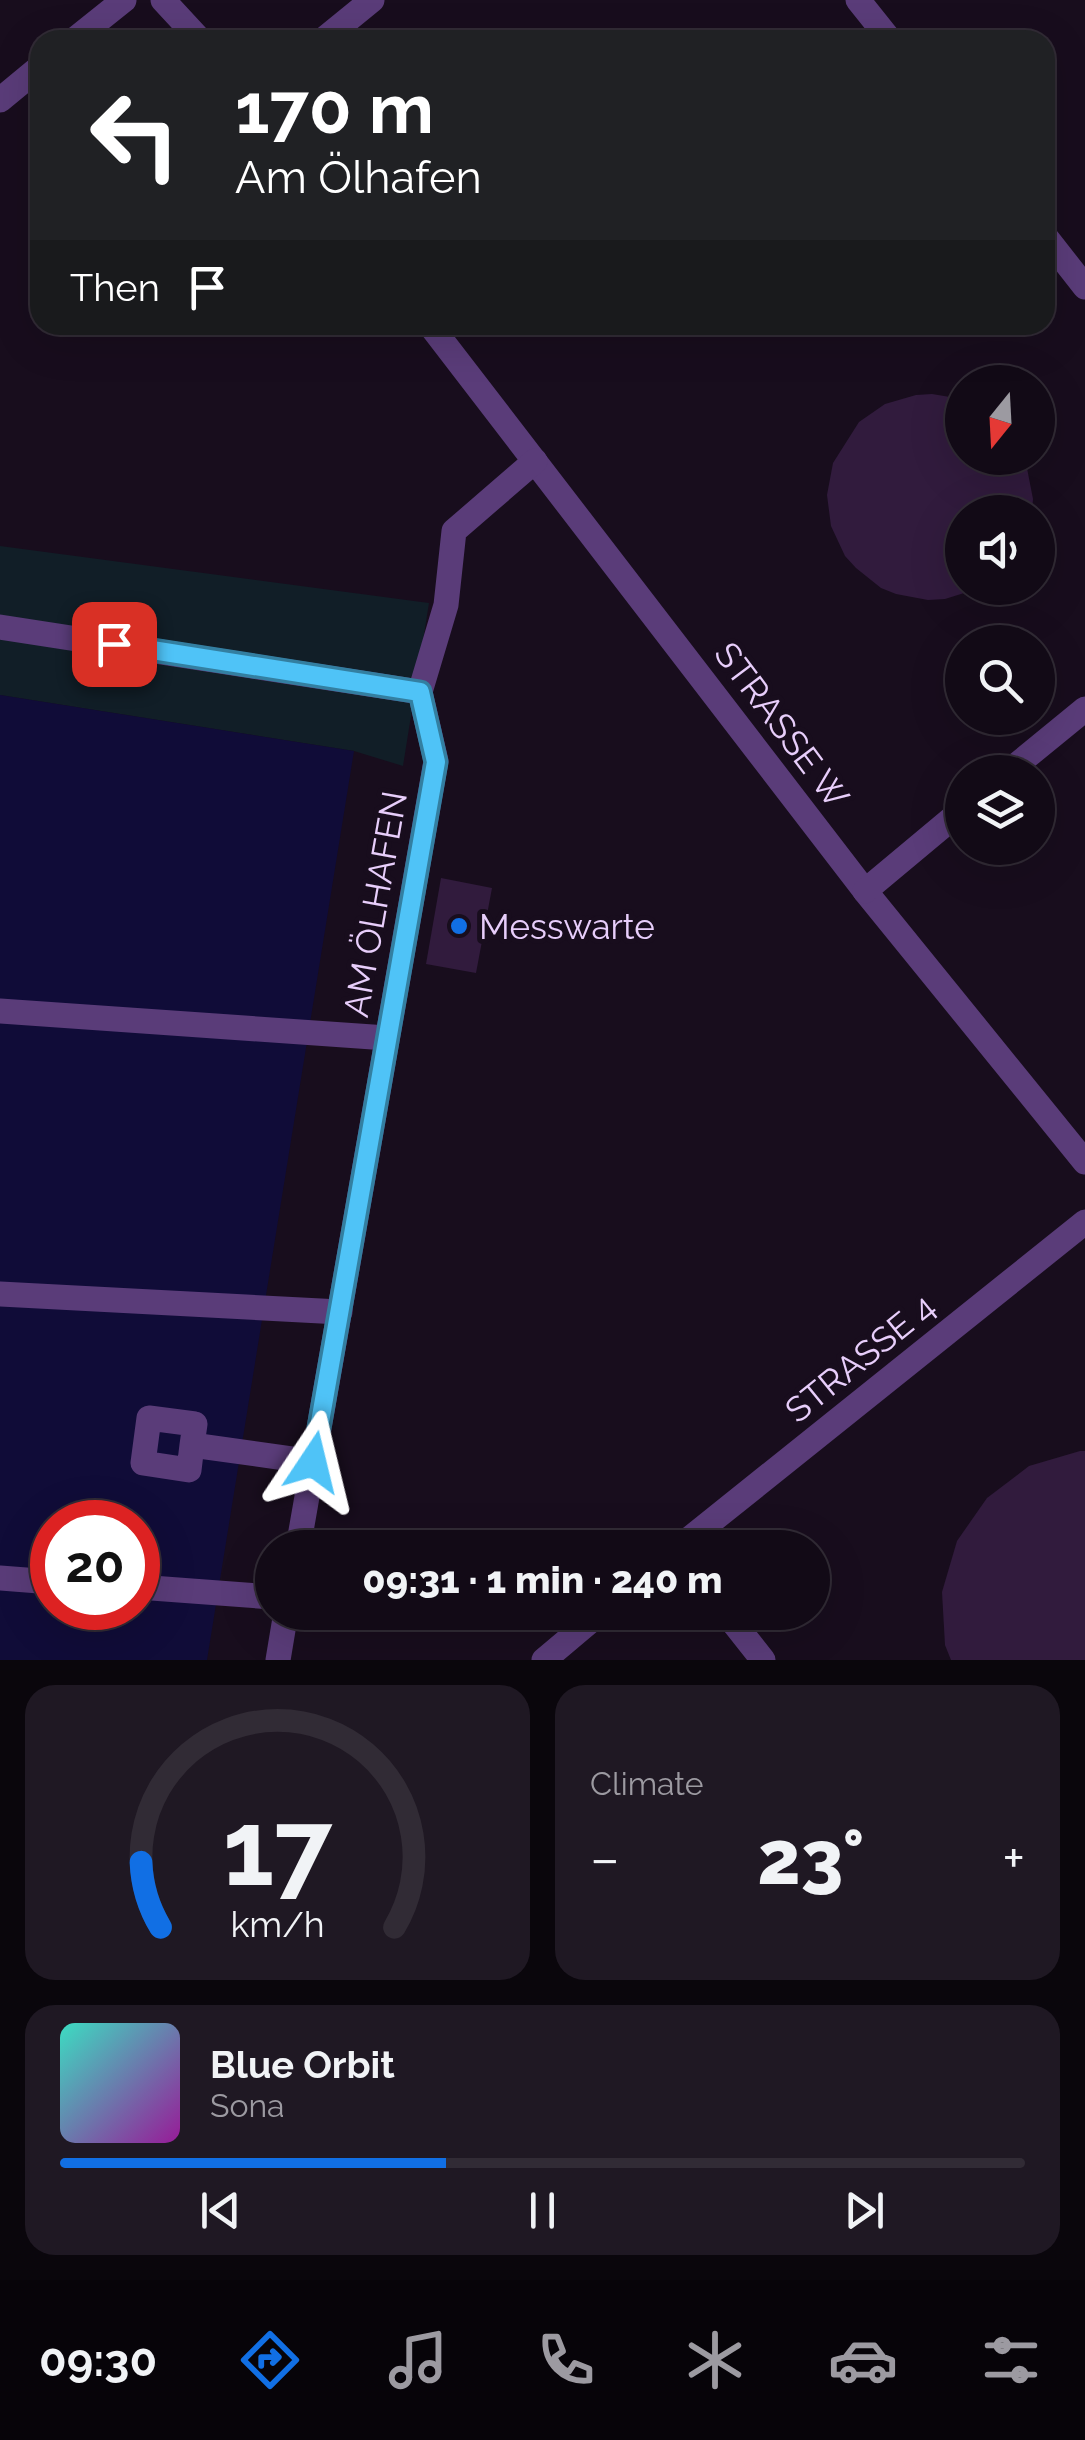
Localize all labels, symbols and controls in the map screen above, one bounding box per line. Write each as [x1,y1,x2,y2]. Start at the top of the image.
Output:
text: 170 m [235,67,434,149]
icon: left [70,70,200,200]
text: Am Ölhafen [235,151,482,204]
icon: arrive [180,260,235,315]
text: Then [70,265,160,310]
north arrow [945,365,1055,475]
map controls [945,365,1055,865]
button: sound [945,495,1055,605]
pin [72,602,157,687]
icon: arrive [87,617,142,672]
button: search [945,625,1055,735]
street label: STRASSE W [706,634,858,816]
button: layers [945,755,1055,865]
street label: AM ÖLHAFEN [335,788,415,1020]
place label: Messwarte [479,906,655,947]
marker: Messwarte [448,915,470,937]
street label: STRASSE 4 [777,1285,943,1431]
position arrow [261,1410,365,1514]
speed limit sign: 20 [30,1500,160,1630]
text: 09:31 · 1 min · 240 m [362,1557,723,1602]
text: Climate [590,1765,704,1802]
text: 17 [223,1787,333,1909]
text: 23° [757,1813,864,1902]
text: − [590,1826,620,1891]
text: + [1002,1826,1025,1891]
text: km/h [230,1903,325,1945]
text: Blue Orbit [210,2042,395,2087]
text: Sona [210,2087,285,2124]
icon: previous [193,2183,248,2238]
icon: pause [515,2183,570,2238]
icon: next [837,2183,892,2238]
icon: directions [235,2325,305,2395]
icon: music [383,2325,453,2395]
icon: phone [531,2325,601,2395]
icon: climate [680,2325,750,2395]
icon: car [828,2325,898,2395]
icon: filters [976,2325,1046,2395]
text: 09:30 [39,2334,157,2387]

